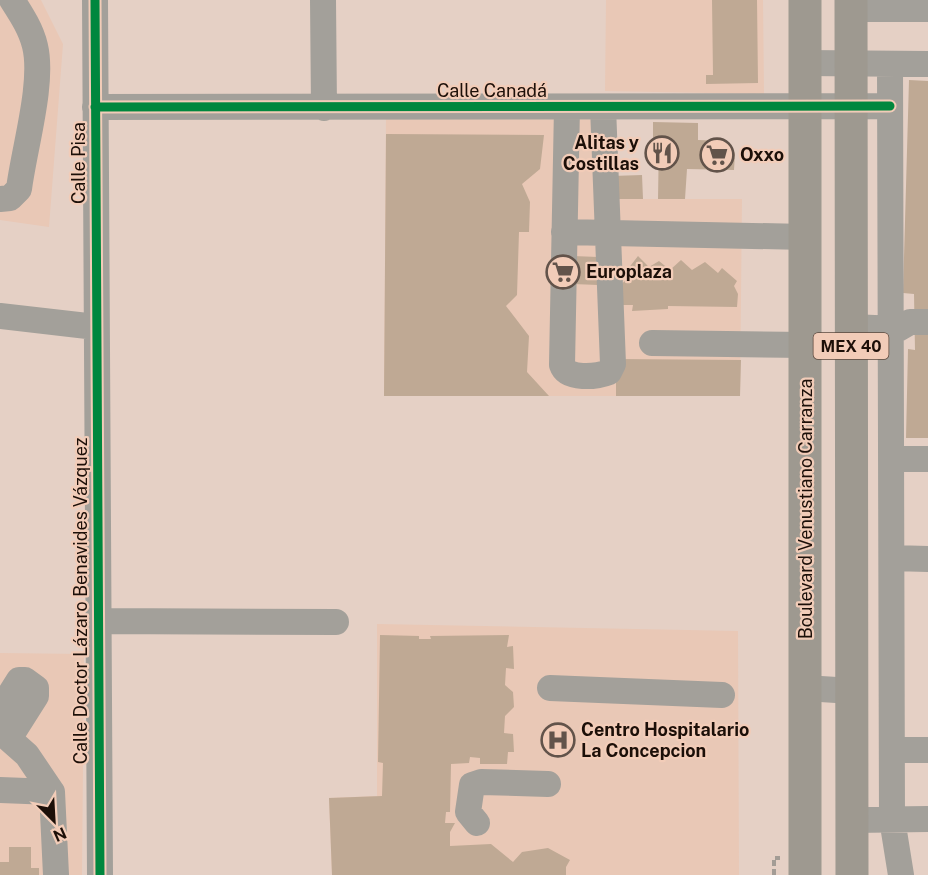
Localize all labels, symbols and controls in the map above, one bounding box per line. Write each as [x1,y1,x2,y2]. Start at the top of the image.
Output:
street label: Calle Canadá [437,80,547,101]
street label: Calle Pisa [68,122,89,204]
place label: Alitas y Costillas [563,132,639,174]
restaurant icon: Alitas y Costillas [644,135,680,171]
supermarket icon: Oxxo [699,137,735,173]
place label: Oxxo [740,144,784,165]
supermarket icon: Europlaza [545,254,581,290]
place label: Europlaza [586,261,672,282]
road number: MEX 40 [814,333,888,359]
street label: Boulevard Venustiano Carranza [795,379,816,639]
street label: Calle Doctor Lázaro Benavides Vázquez [70,438,91,764]
place label: Centro Hospitalario La Concepcion [581,719,749,761]
hospital icon: Centro Hospitalario La Concepcion [540,722,576,758]
north arrow [24,791,84,851]
text: N [50,823,69,845]

